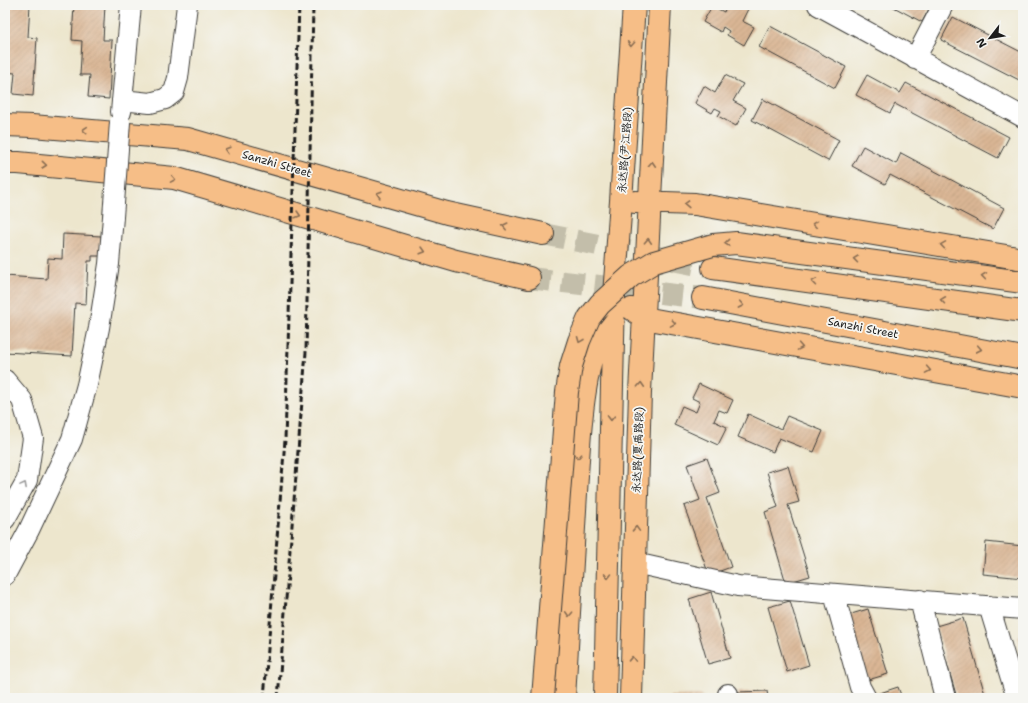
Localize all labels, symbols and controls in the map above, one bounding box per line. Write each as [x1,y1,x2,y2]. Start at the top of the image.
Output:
north arrow [970,18,1010,58]
text: N [973,35,991,50]
one-way arrow [627,41,636,47]
street label: 永达路(尹江路段) [615,106,635,194]
one-way arrow [82,126,88,135]
one-way arrow [224,146,231,155]
street label: Sanzhi Street [240,147,314,181]
one-way arrow [41,161,47,170]
one-way arrow [647,161,656,167]
one-way arrow [170,174,176,182]
one-way arrow [376,190,383,198]
one-way arrow [684,199,690,208]
one-way arrow [294,210,301,219]
one-way arrow [812,220,818,229]
one-way arrow [502,222,508,230]
one-way arrow [644,238,652,244]
one-way arrow [724,239,730,248]
one-way arrow [940,242,946,250]
one-way arrow [419,246,426,255]
one-way arrow [853,255,859,264]
one-way arrow [981,272,987,281]
one-way arrow [811,278,817,287]
one-way arrow [940,296,946,305]
one-way arrow [738,300,745,309]
street label: Sanzhi Street [826,314,900,342]
one-way arrow [669,319,676,327]
one-way arrow [576,337,584,344]
one-way arrow [797,342,804,350]
one-way arrow [976,345,982,353]
one-way arrow [925,365,931,374]
one-way arrow [636,382,645,388]
street label: 永达路(夏禹路段) [629,407,647,493]
one-way arrow [606,415,615,421]
one-way arrow [574,453,582,459]
one-way arrow [19,482,27,489]
one-way arrow [632,526,640,532]
one-way arrow [604,573,612,579]
one-way arrow [565,611,573,617]
one-way arrow [628,656,636,662]

